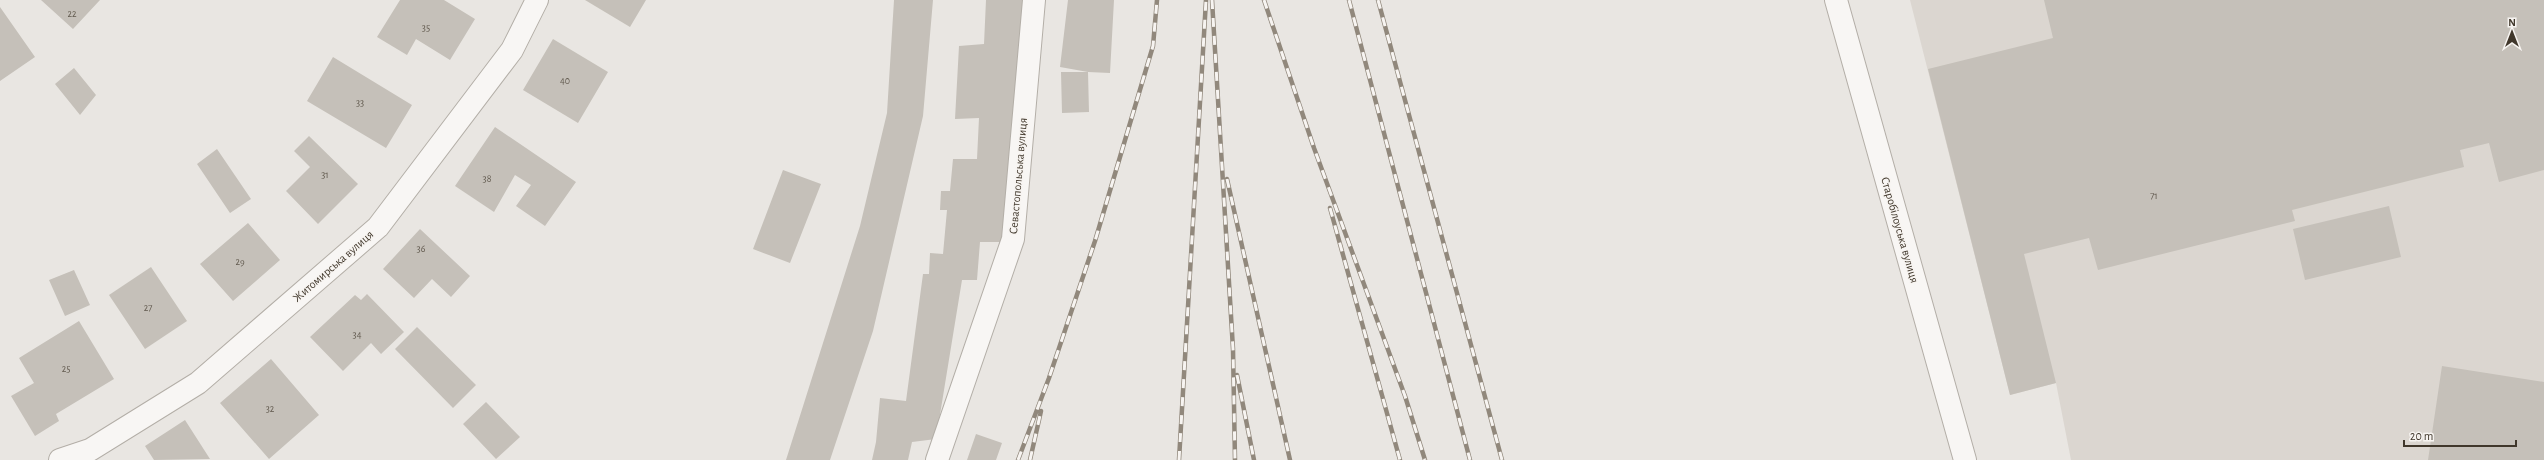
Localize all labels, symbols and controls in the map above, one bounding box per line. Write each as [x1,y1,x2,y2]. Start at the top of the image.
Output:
house number: 22 [67,9,77,19]
north arrow [2492,12,2532,52]
text: N [2508,17,2516,28]
house number: 35 [422,23,430,33]
house number: 40 [560,76,570,86]
house number: 33 [356,98,364,108]
street label: Севастопольська вулиця [1007,117,1030,235]
house number: 31 [321,170,329,180]
house number: 38 [483,174,492,184]
street label: Старобілоуська вулиця [1878,176,1921,285]
house number: 71 [2150,191,2158,201]
street label: Житомирська вулиця [291,228,376,305]
house number: 36 [417,244,426,254]
house number: 29 [235,257,245,267]
house number: 27 [144,303,152,313]
house number: 34 [353,330,362,340]
house number: 25 [62,364,70,374]
house number: 32 [266,404,275,414]
scale bar [2404,422,2516,448]
text: 20 m [2410,430,2433,442]

